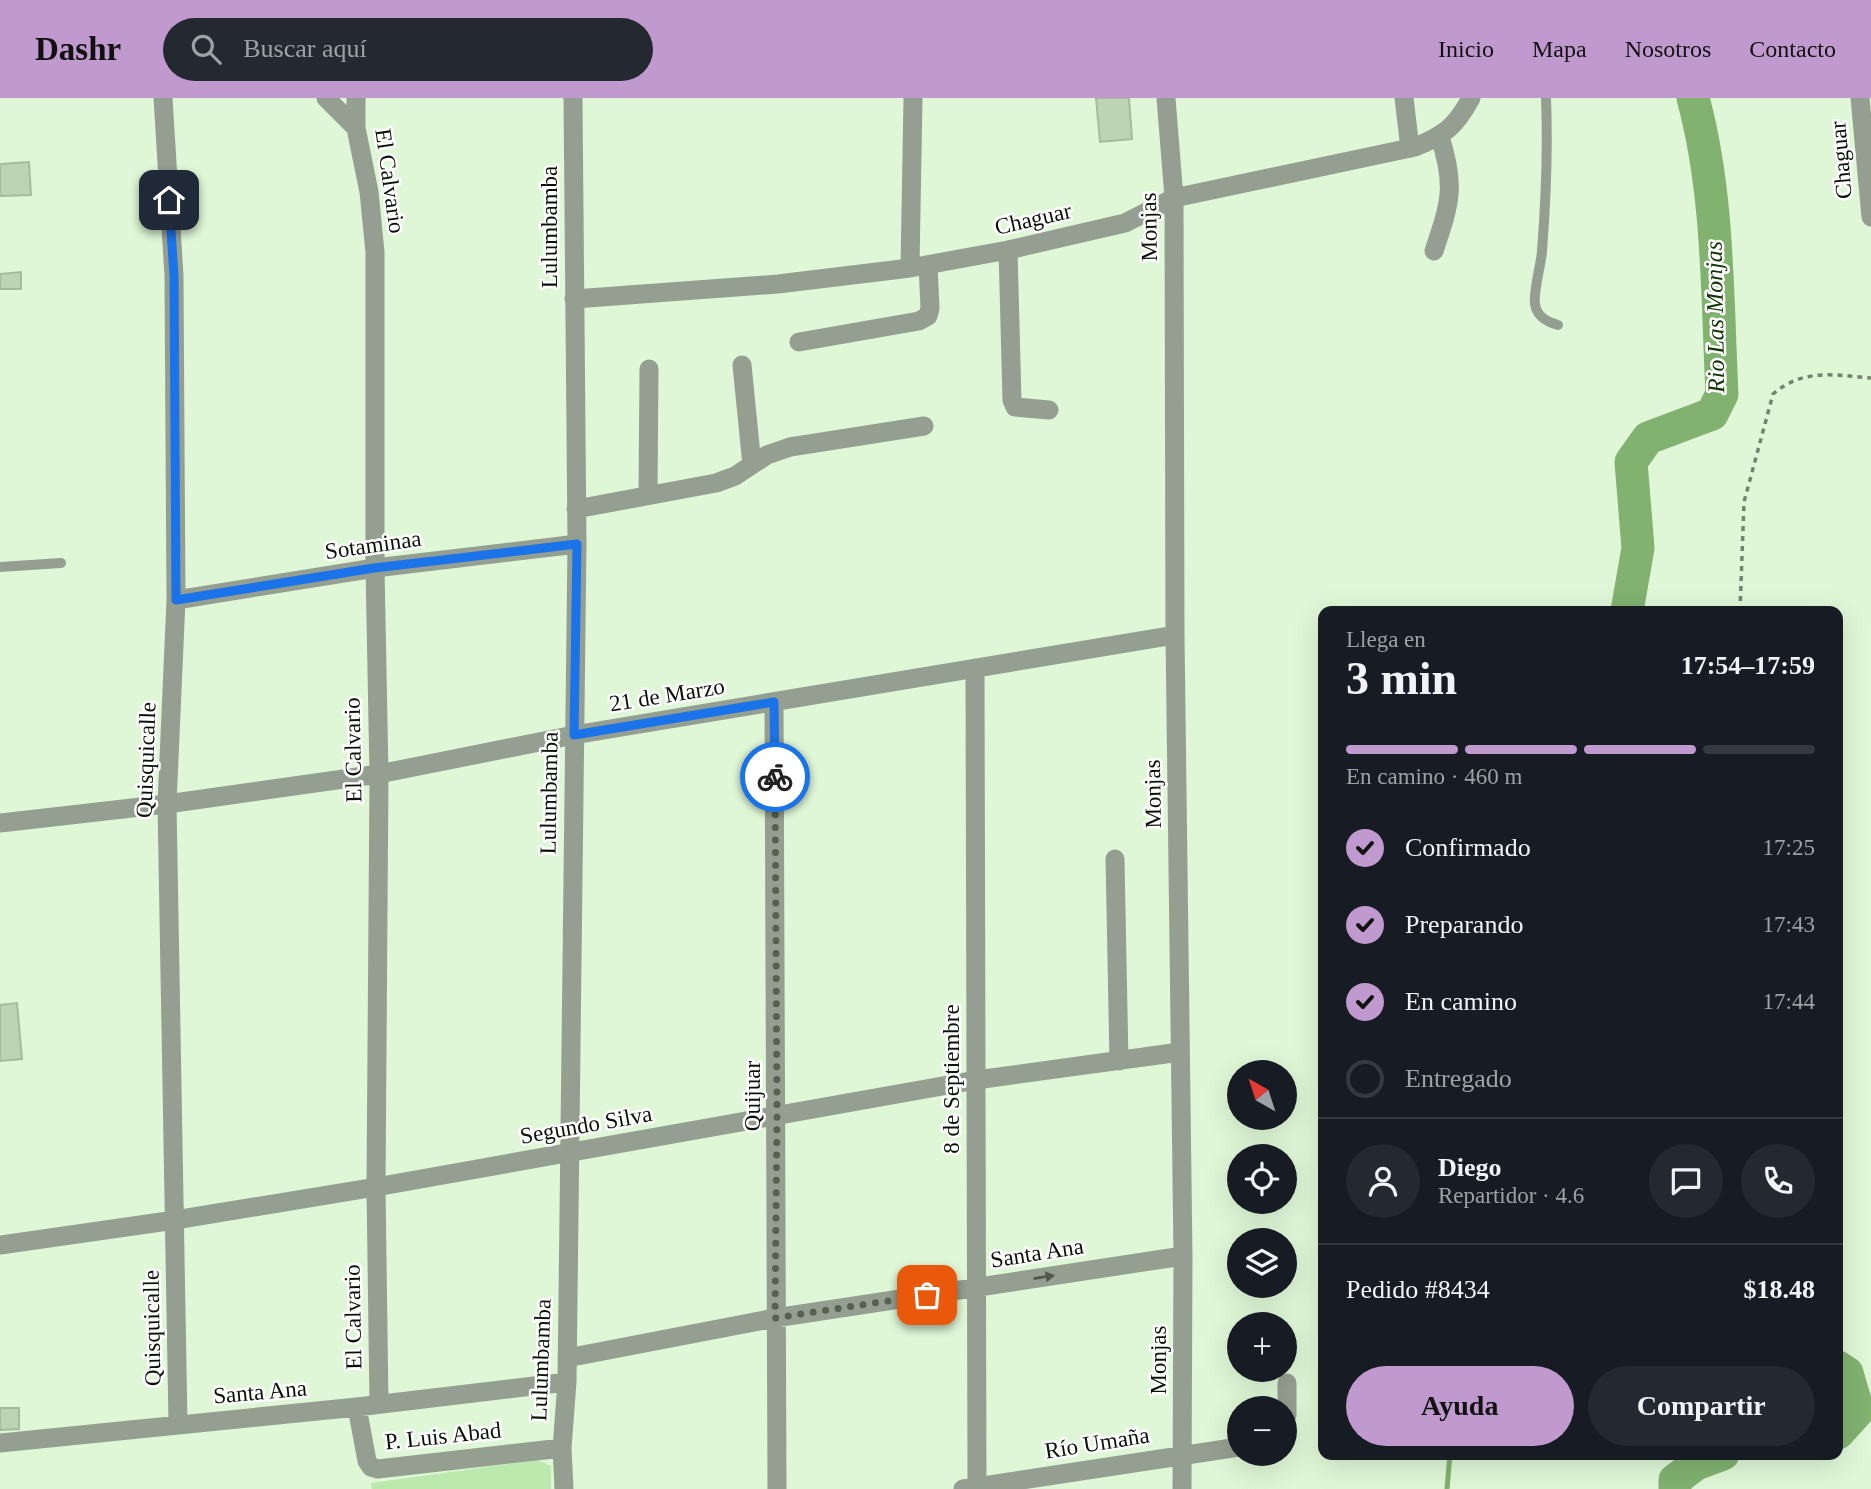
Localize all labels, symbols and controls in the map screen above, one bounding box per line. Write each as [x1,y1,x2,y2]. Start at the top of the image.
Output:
search box [163,18,653,81]
icon: search [187,30,225,68]
text: Dashr [35,31,121,67]
text: Buscar aquí [243,34,367,63]
text: Inicio [1438,36,1494,62]
text: Mapa [1532,36,1587,62]
text: Nosotros [1625,36,1711,62]
text: Contacto [1749,36,1836,62]
street label: Chaguar [1825,120,1857,200]
street label: El Calvario [370,127,410,235]
street label: Lulumbamba [537,166,562,288]
pin [139,170,199,230]
icon: home [150,181,188,219]
street label: Monjas [1136,192,1162,262]
street label: Chaguar [992,198,1074,240]
water label: Rio Las Monjas [1701,241,1729,394]
street label: Sotaminaa [323,526,423,564]
text: Llega en [1346,627,1426,652]
text: 17:54–17:59 [1681,651,1815,680]
text: 3 min [1346,653,1457,704]
street label: 21 de Marzo [608,674,726,716]
street label: El Calvario [340,697,366,803]
street label: Quisquicalle [131,701,161,819]
street label: Lulumbamba [535,731,563,855]
courier [740,742,810,812]
icon: bike [756,758,794,796]
street label: Monjas [1140,759,1166,829]
text: En camino · 460 m [1346,764,1522,789]
icon: check [1346,829,1384,867]
text: Confirmado [1405,833,1531,862]
text: 17:25 [1763,835,1815,860]
icon: check [1346,906,1384,944]
text: Preparando [1405,910,1523,939]
text: 17:43 [1763,912,1815,937]
icon: check [1346,983,1384,1021]
text: En camino [1405,987,1517,1016]
text: 17:44 [1763,989,1815,1014]
street label: 8 de Septiembre [939,1004,964,1154]
north arrow [1227,1060,1297,1130]
map controls [1227,1060,1297,1466]
street label: Quijuar [740,1061,765,1131]
text: Entregado [1405,1064,1512,1093]
street label: Segundo Silva [518,1101,654,1149]
button: locate [1227,1144,1297,1214]
button: person [1346,1144,1420,1218]
button: chat [1649,1144,1723,1218]
button: phone [1741,1144,1815,1218]
text: Diego [1438,1153,1502,1182]
text: Repartidor · 4.6 [1438,1183,1584,1208]
button: layers [1227,1228,1297,1298]
street label: Santa Ana [989,1233,1085,1273]
street label: El Calvario [340,1264,366,1370]
pin [897,1265,957,1325]
street label: Quisquicalle [138,1270,166,1386]
one-way arrow [1034,1271,1056,1282]
text: Pedido #8434 [1346,1275,1490,1304]
text: $18.48 [1744,1275,1815,1304]
icon: bag [908,1276,946,1314]
street label: Lulumbamba [526,1298,556,1422]
button: + [1227,1312,1297,1382]
street label: Monjas [1146,1325,1171,1395]
button: Ayuda [1346,1366,1574,1446]
button: Compartir [1588,1366,1815,1446]
street label: Santa Ana [212,1375,308,1409]
button: − [1227,1396,1297,1466]
street label: P. Luis Abad [384,1417,503,1455]
street label: Río Umaña [1043,1422,1151,1464]

